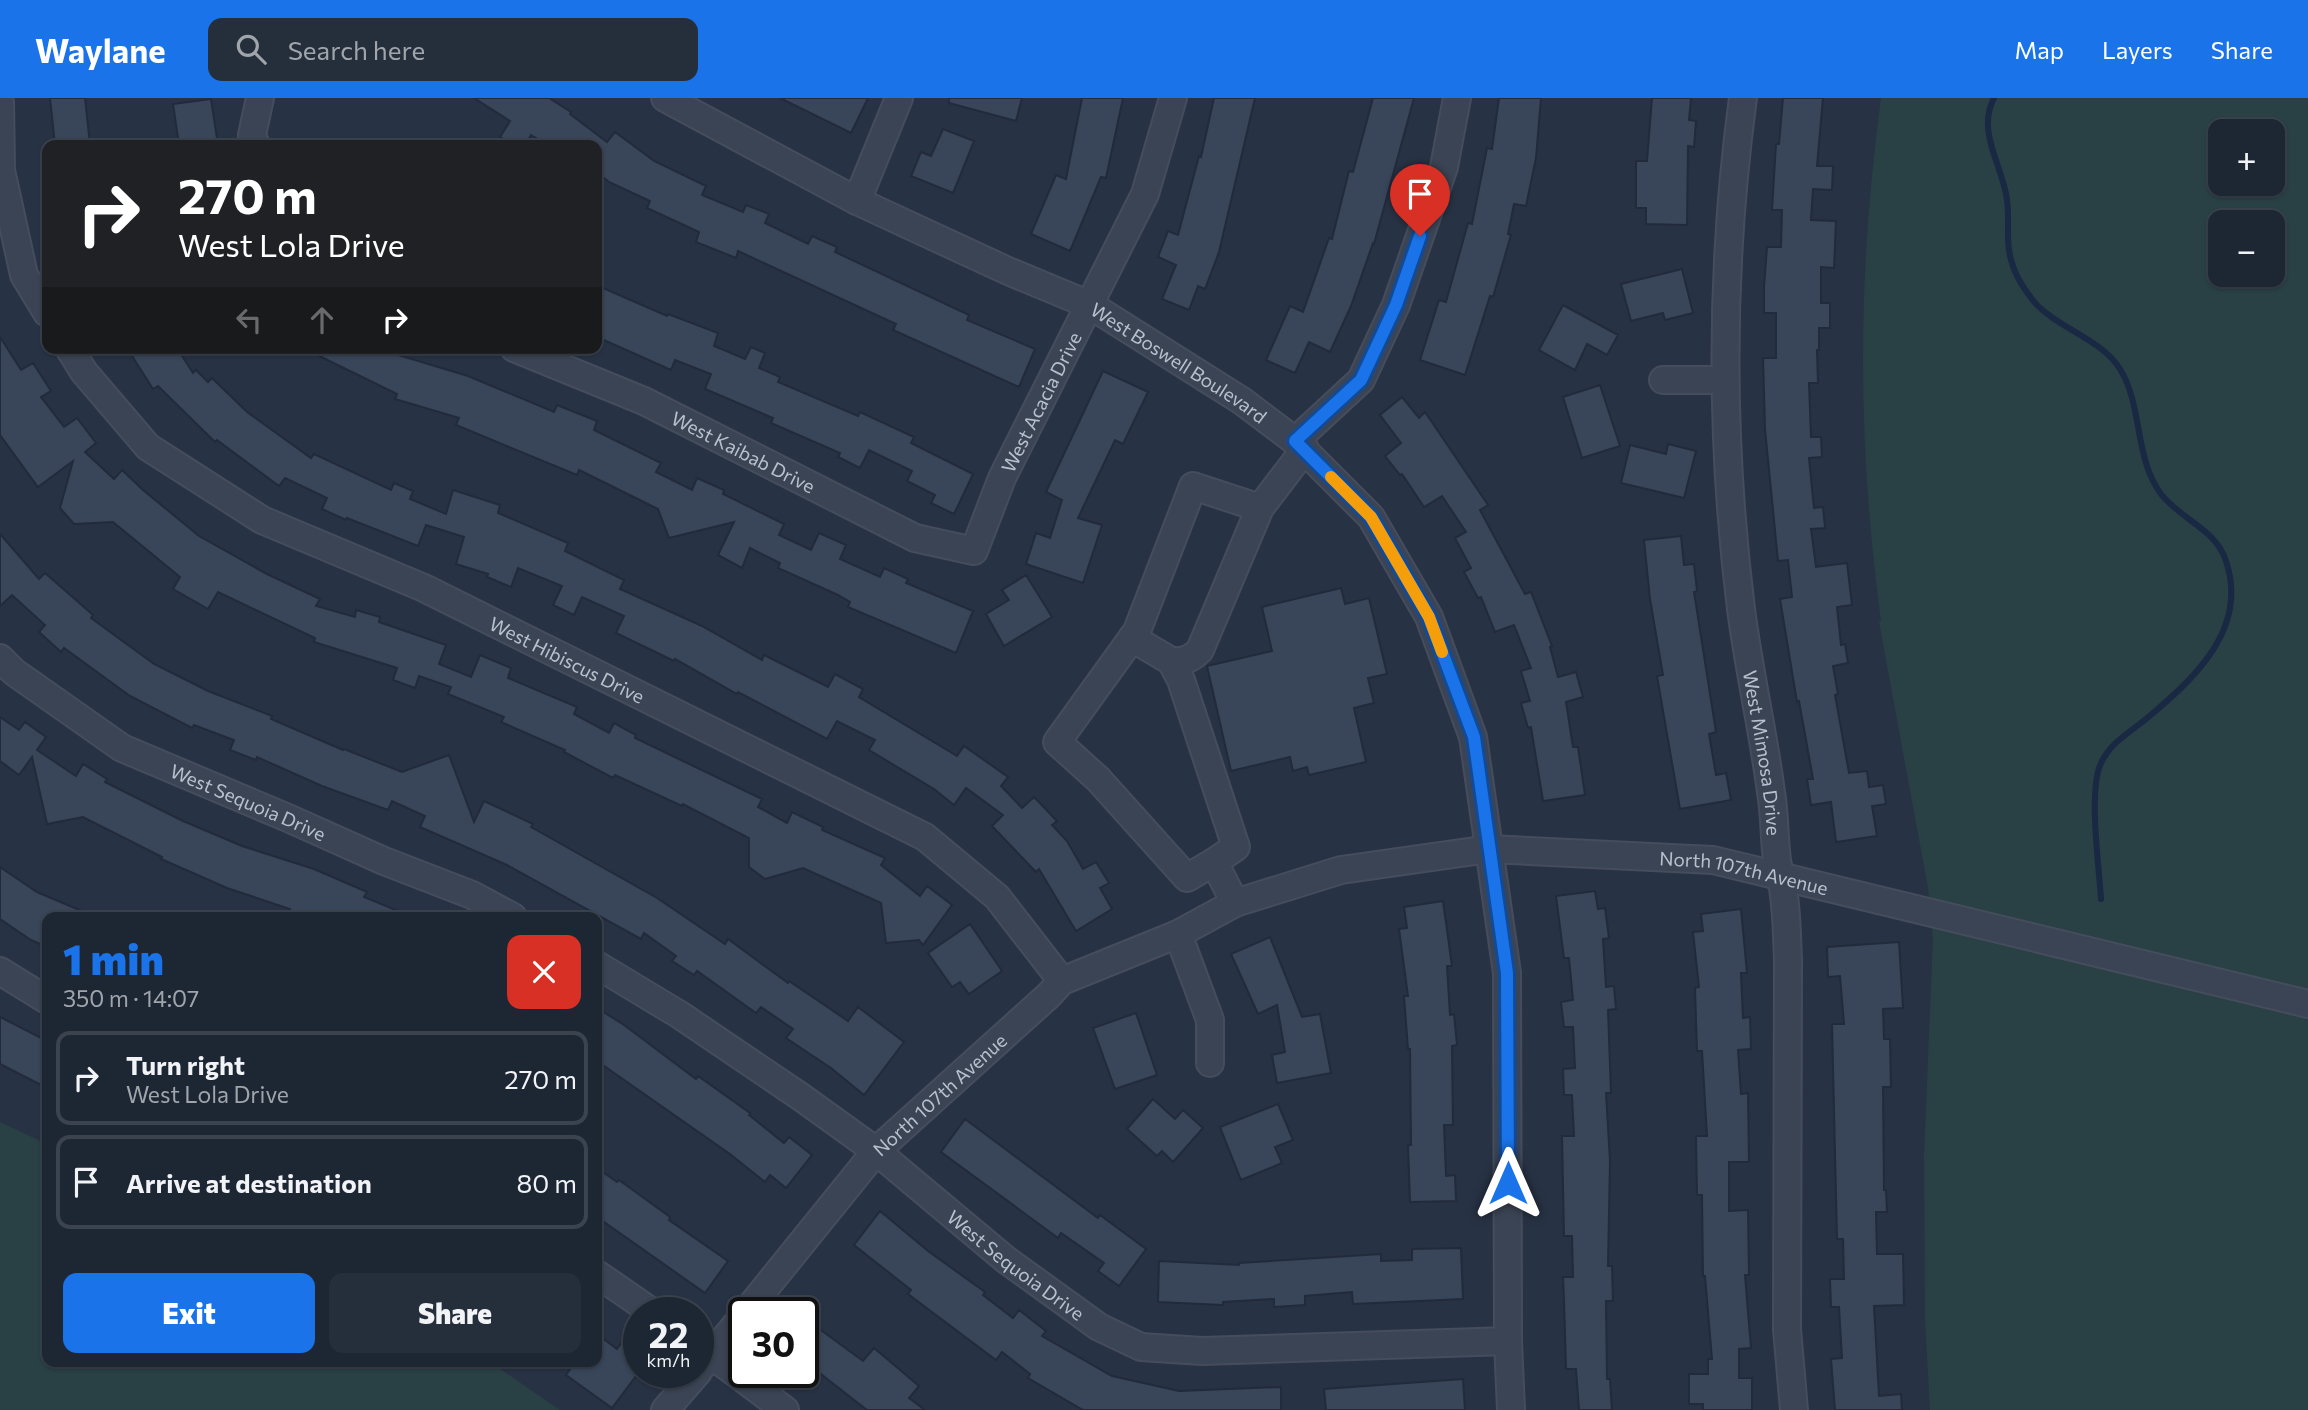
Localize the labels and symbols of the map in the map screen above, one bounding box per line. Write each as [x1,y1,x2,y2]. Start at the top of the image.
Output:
pin [1390,164,1450,236]
street label: West Boswell Boulevard [1087,297,1272,427]
street label: West Acacia Drive [995,328,1085,476]
street label: West Kaibab Drive [668,406,819,497]
street label: West Hibiscus Drive [486,611,649,707]
street label: West Mimosa Drive [1739,668,1786,836]
street label: West Sequoia Drive [167,758,330,845]
street label: North 107th Avenue [1659,846,1831,899]
street label: North 107th Avenue [868,1028,1011,1160]
position arrow [1471,1146,1545,1220]
street label: West Sequoia Drive [943,1205,1089,1324]
speed limit sign: 30 [728,1297,819,1388]

